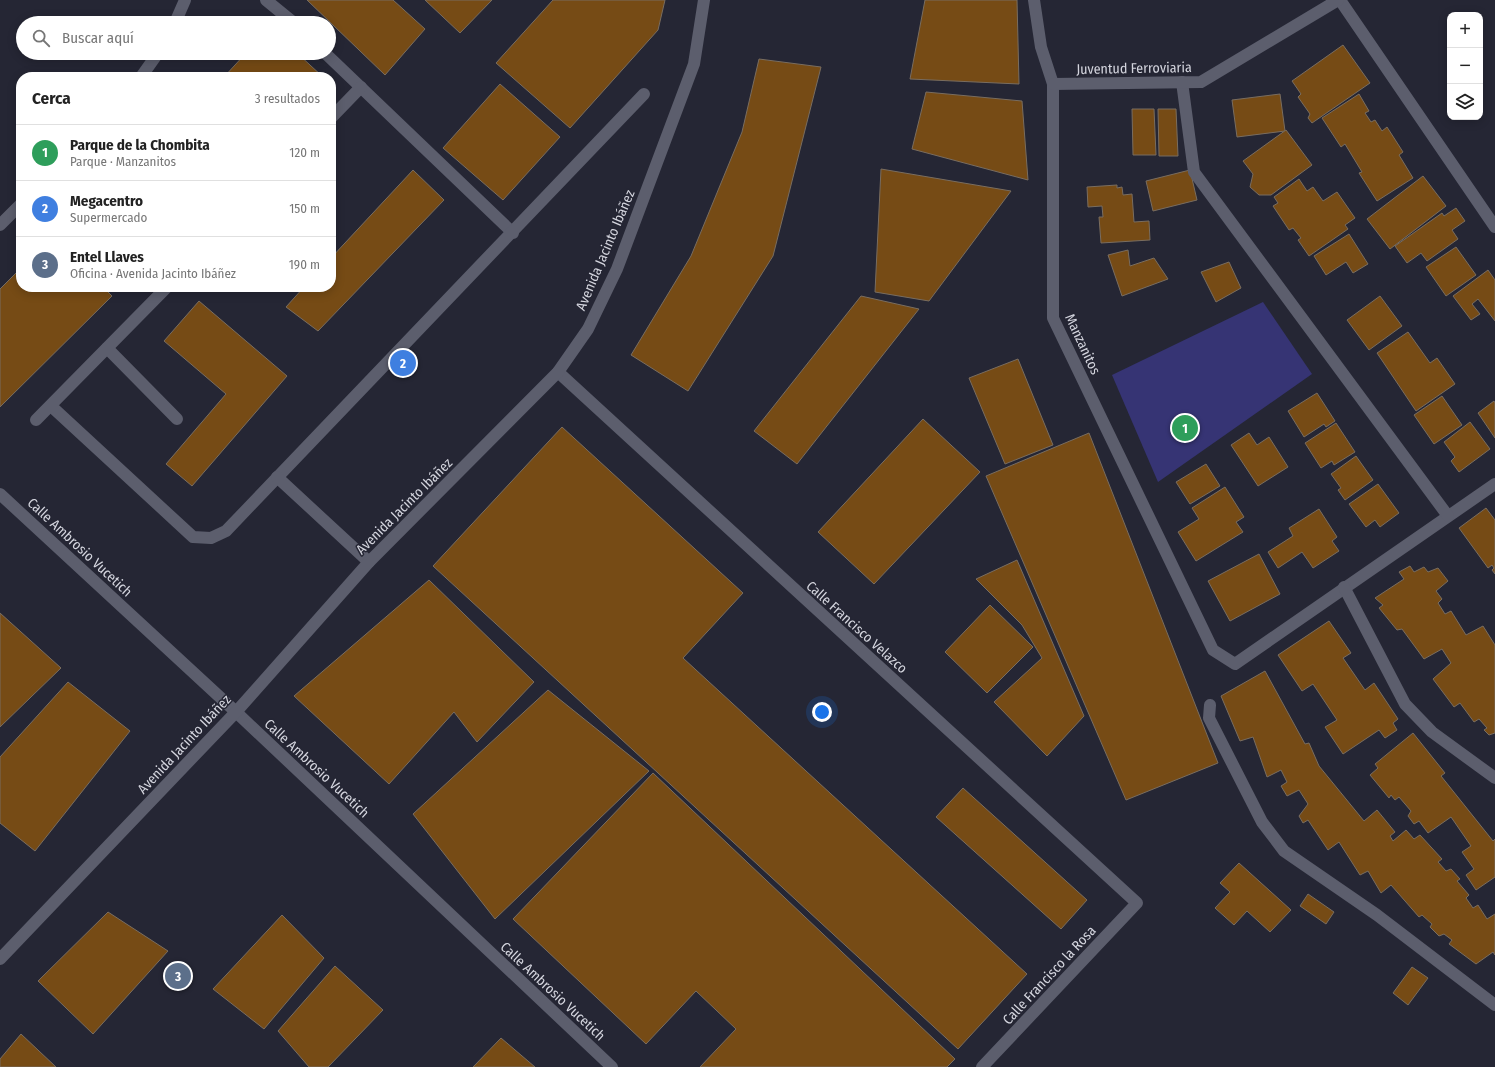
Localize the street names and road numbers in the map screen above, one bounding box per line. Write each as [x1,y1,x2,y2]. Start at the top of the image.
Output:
street label: Juventud Ferroviaria [1076,59,1192,78]
street label: Avenida Jacinto Ibáñez [572,187,639,313]
street label: Manzanitos [1061,311,1104,377]
street label: Avenida Jacinto Ibáñez [353,454,456,558]
street label: Calle Ambrosio Vucetich [24,494,136,600]
street label: Calle Francisco Velazco [803,578,911,677]
street label: Avenida Jacinto Ibáñez [134,691,235,797]
street label: Calle Ambrosio Vucetich [261,715,373,821]
street label: Calle Francisco la Rosa [999,922,1100,1028]
street label: Calle Ambrosio Vucetich [497,938,609,1044]

